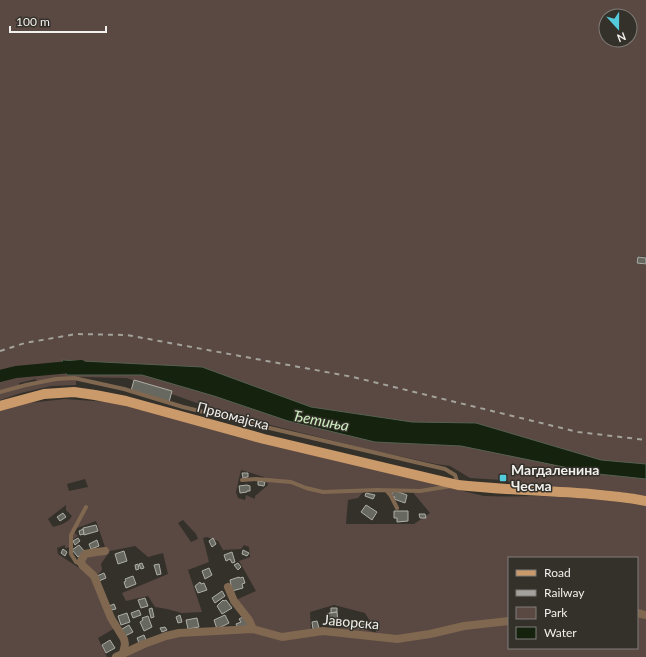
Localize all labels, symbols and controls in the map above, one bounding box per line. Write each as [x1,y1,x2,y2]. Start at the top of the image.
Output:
scale bar [10,8,106,34]
north arrow [598,8,638,48]
text: 100 m [16,14,50,29]
text: N [615,30,628,45]
street label: Првомајска [195,398,271,433]
water label: Ђетиња [292,406,351,434]
place label: Магдаленина Чесма [511,461,599,494]
marker: Магдаленина Чесма [498,473,508,483]
legend [508,557,638,649]
text: Road [544,565,571,580]
text: Railway [544,585,585,600]
text: Park [544,605,568,620]
street label: Јаворска [322,611,380,632]
text: Water [544,625,577,640]

